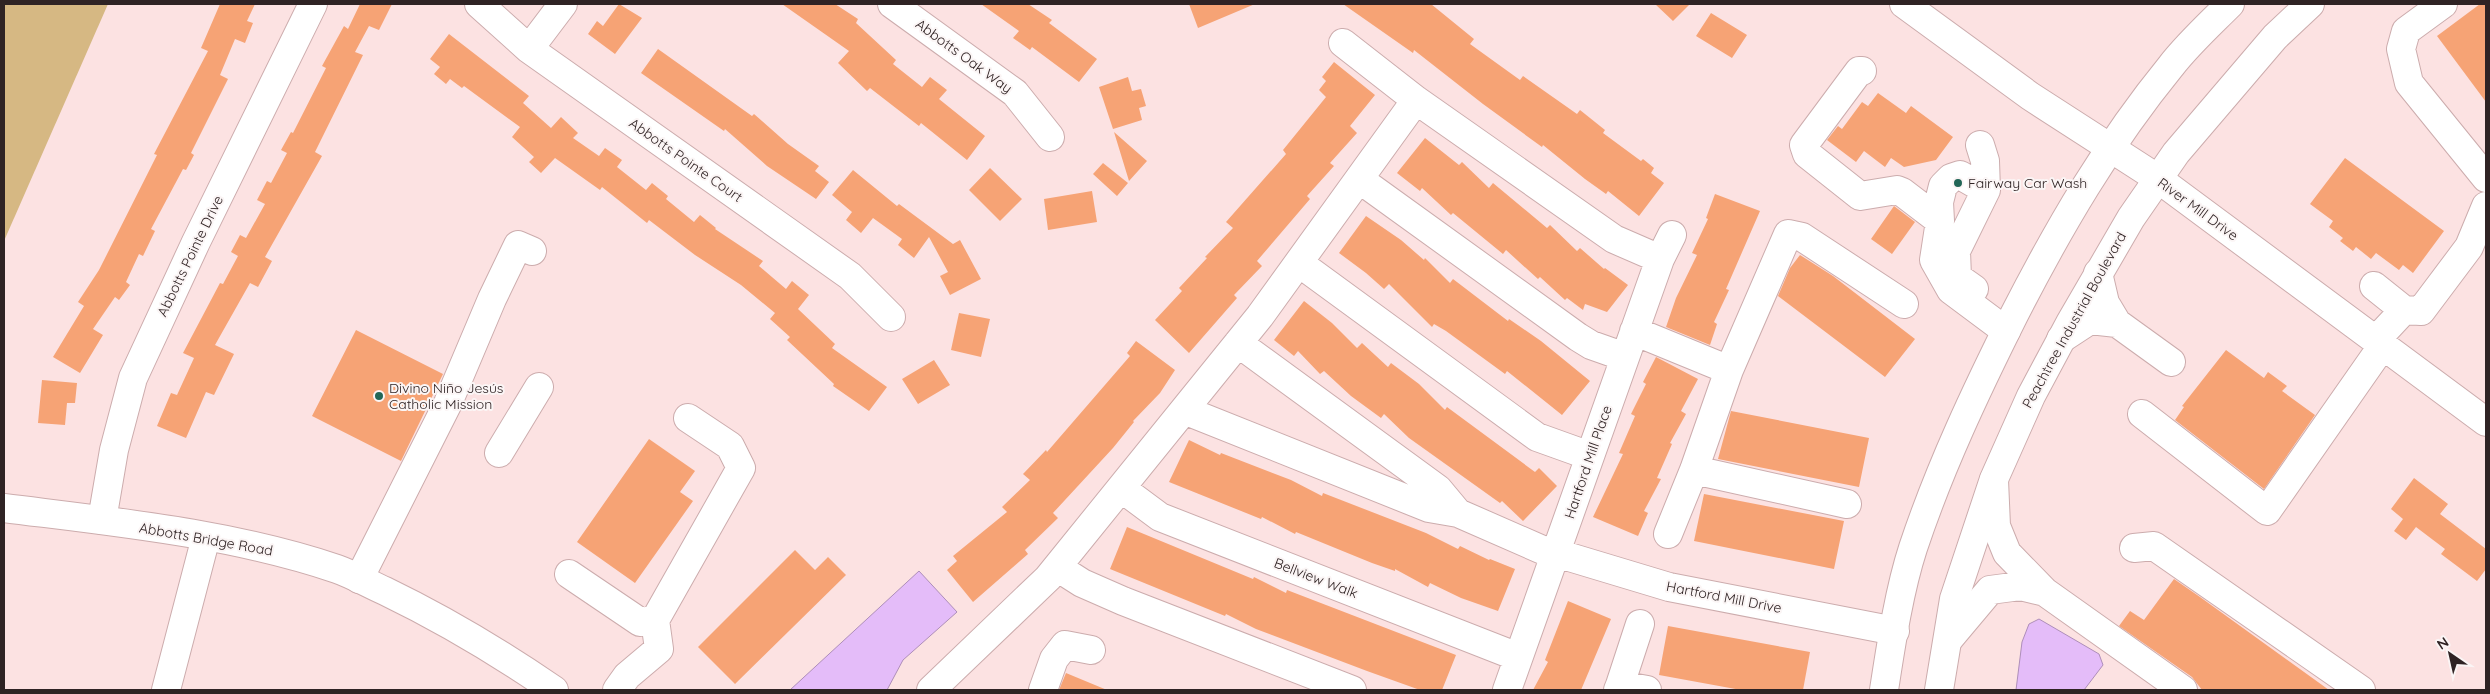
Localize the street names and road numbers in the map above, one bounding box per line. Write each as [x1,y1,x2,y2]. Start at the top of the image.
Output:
street label: Abbotts Oak Way [912,15,1016,97]
street label: Abbotts Pointe Court [626,114,746,206]
street label: River Mill Drive [2154,174,2242,244]
street label: Abbotts Pointe Drive [153,192,227,319]
street label: Peachtree Industrial Boulevard [2018,229,2130,411]
street label: Hartford Mill Place [1560,403,1616,521]
street label: Abbotts Bridge Road [138,518,274,560]
street label: Bellview Walk [1272,554,1360,602]
street label: Hartford Mill Drive [1665,577,1783,617]

